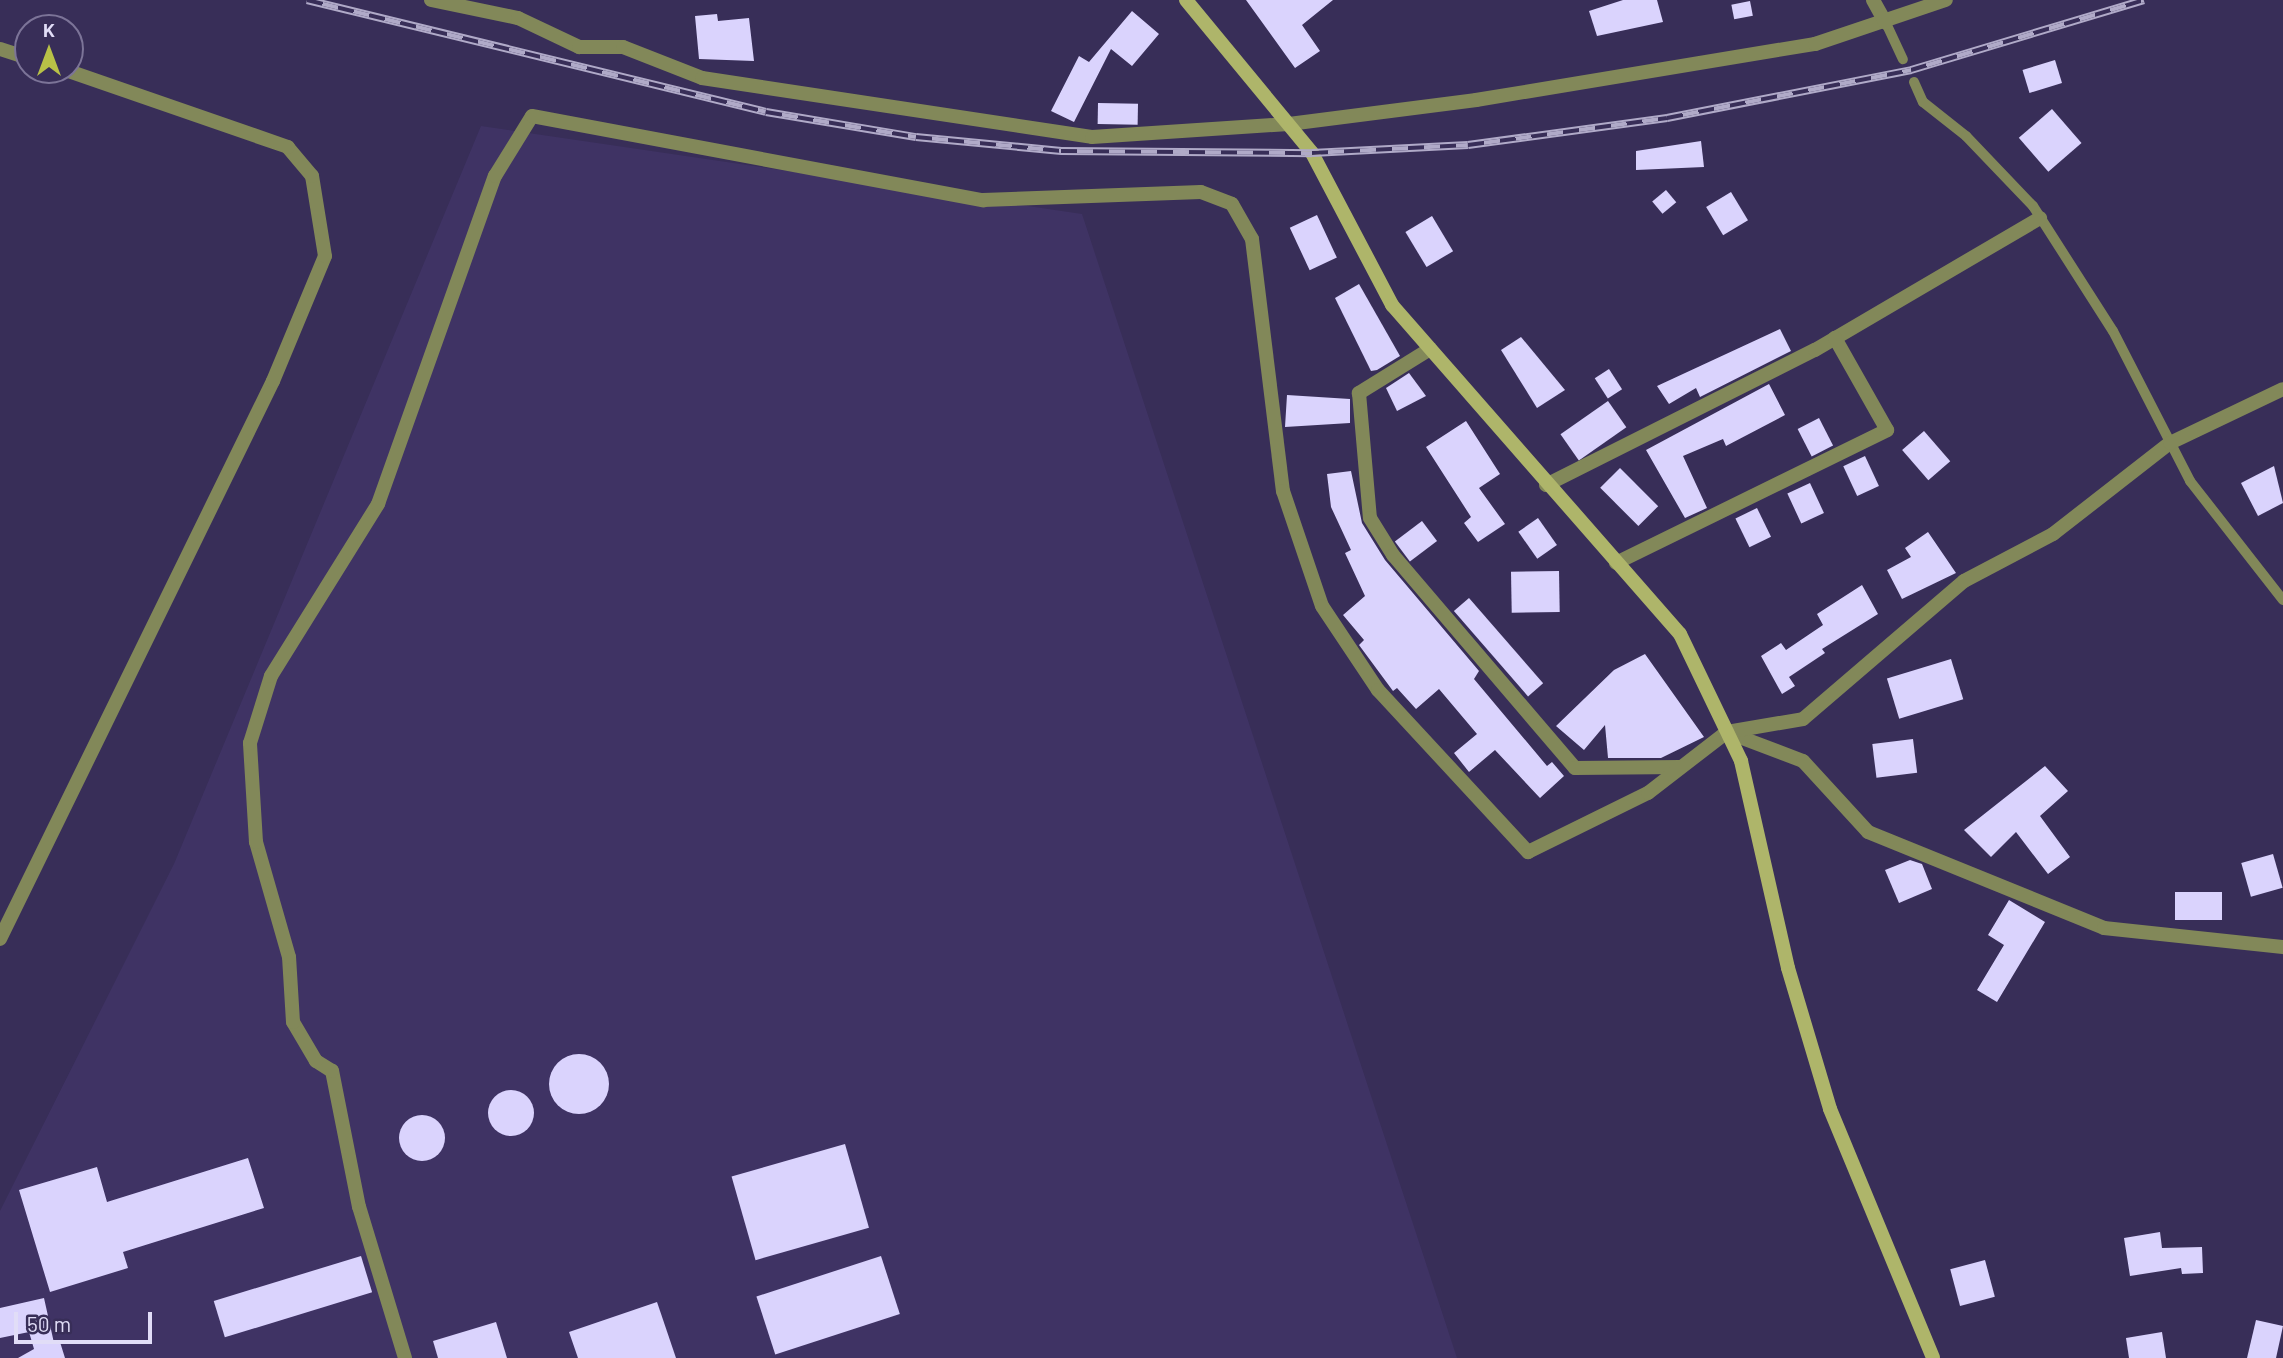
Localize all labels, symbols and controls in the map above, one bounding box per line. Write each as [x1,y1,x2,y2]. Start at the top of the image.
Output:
north arrow [14,14,84,84]
text: K [43,18,55,41]
scale bar [18,1298,156,1342]
text: 50 m [27,1311,71,1336]

